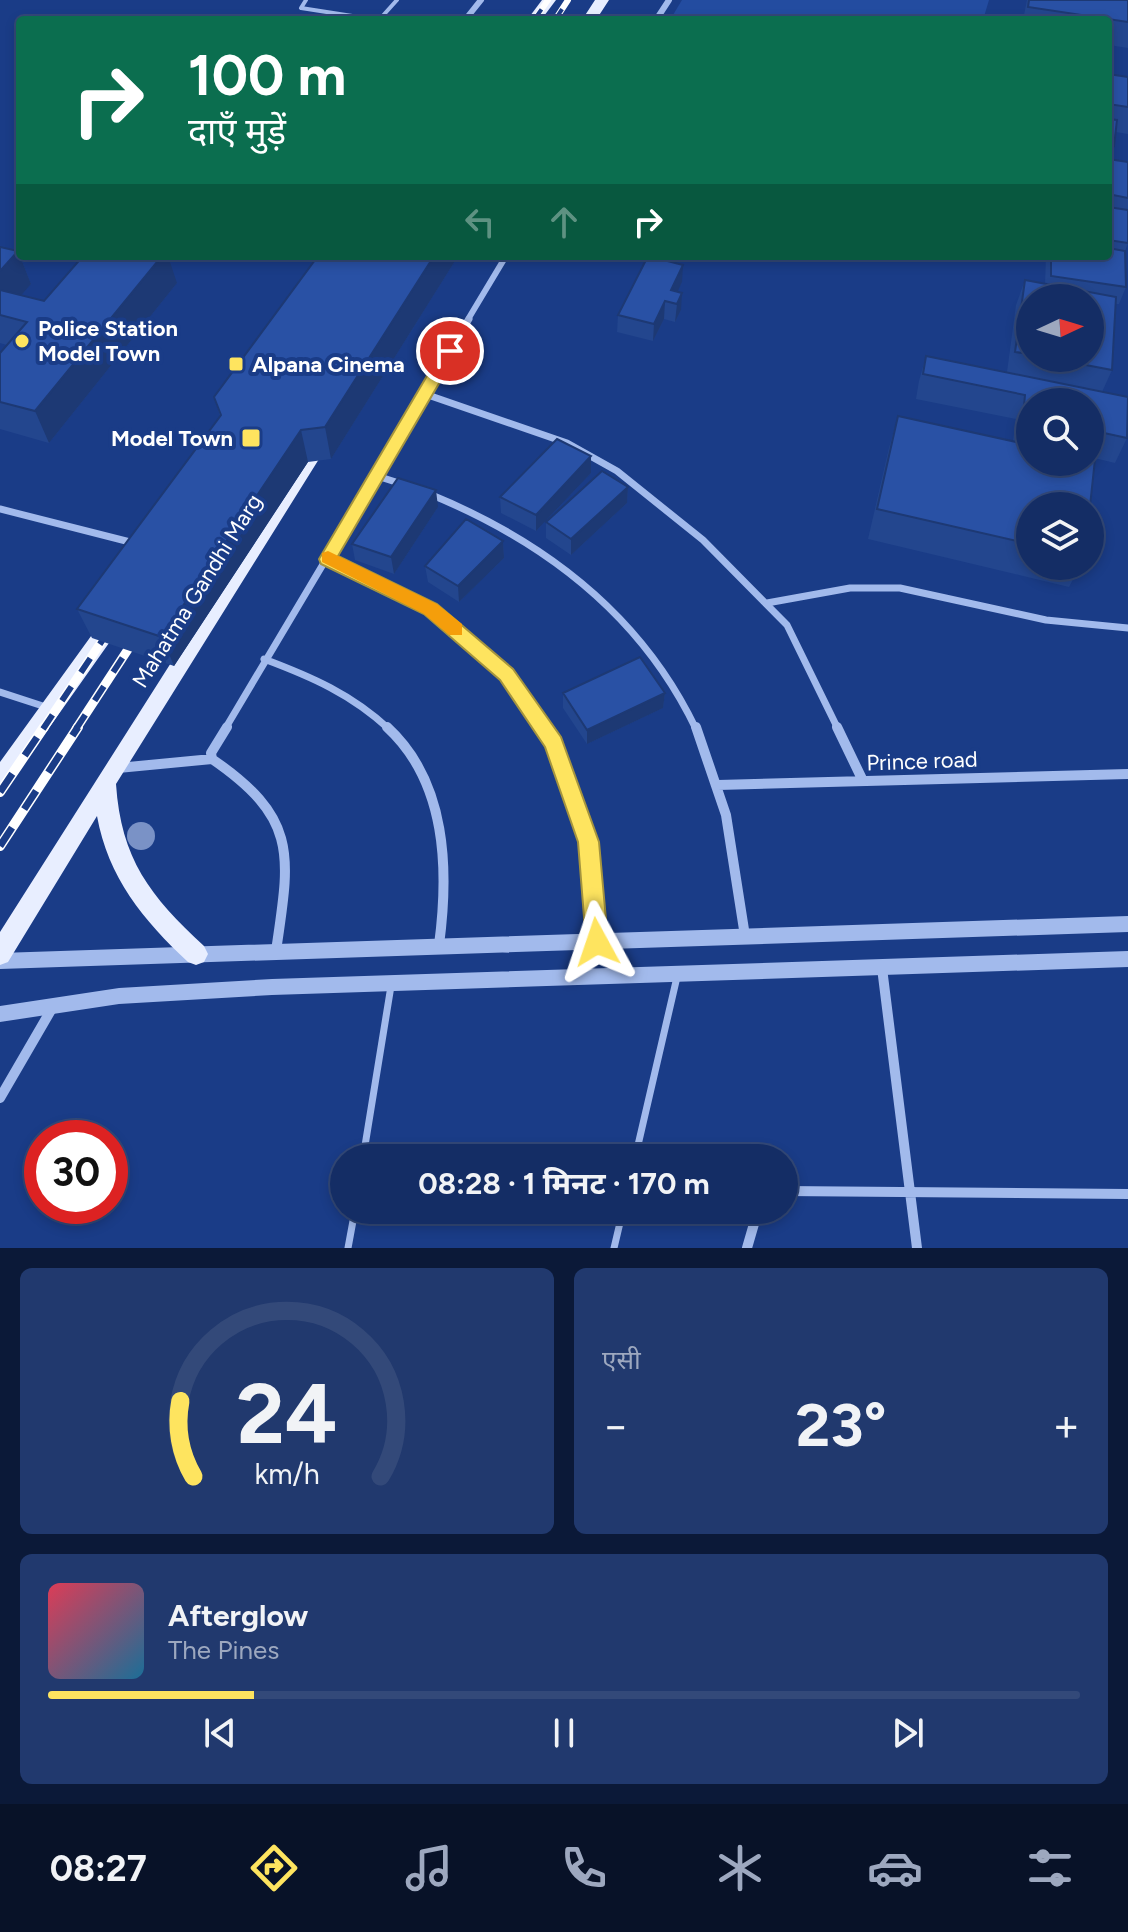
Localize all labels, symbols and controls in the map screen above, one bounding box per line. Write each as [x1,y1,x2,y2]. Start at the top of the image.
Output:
text: 100 m [188,42,346,109]
icon: right [56,48,160,152]
text: दाएँ मुड़ें [188,110,286,153]
icon: left [458,200,502,244]
icon: ahead [542,200,586,244]
icon: right [626,200,670,244]
north arrow [1016,284,1104,372]
map controls [1016,284,1104,580]
place label: Police Station Model Town [38,315,178,367]
pin [416,317,484,385]
icon: arrive [428,329,472,373]
marker: Police Station Model Town [13,332,31,350]
place label: Alpana Cinema [252,351,405,378]
marker: Alpana Cinema [227,355,245,373]
button: search [1016,388,1104,476]
place label: Model Town [111,425,233,452]
marker: Model Town [240,427,262,449]
street label: Mahatma Gandhi Marg [126,489,268,693]
button: layers [1016,492,1104,580]
street label: Prince road [866,746,978,776]
position arrow [555,900,639,984]
speed limit sign: 30 [24,1120,128,1224]
text: 08:28 · 1 मिनट · 170 m [418,1165,710,1202]
text: एसी [602,1344,641,1376]
text: 24 [237,1364,337,1464]
text: 23° [796,1389,886,1461]
text: − [602,1399,629,1452]
text: + [1053,1399,1080,1452]
text: km/h [254,1457,320,1491]
text: Afterglow [168,1597,308,1634]
text: The Pines [168,1634,279,1666]
icon: previous [198,1711,242,1755]
icon: pause [542,1711,586,1755]
icon: next [886,1711,930,1755]
icon: directions [246,1840,302,1896]
icon: music [401,1840,457,1896]
icon: phone [556,1840,612,1896]
icon: climate [712,1840,768,1896]
icon: car [867,1840,923,1896]
icon: filters [1022,1840,1078,1896]
text: 08:27 [50,1847,147,1890]

